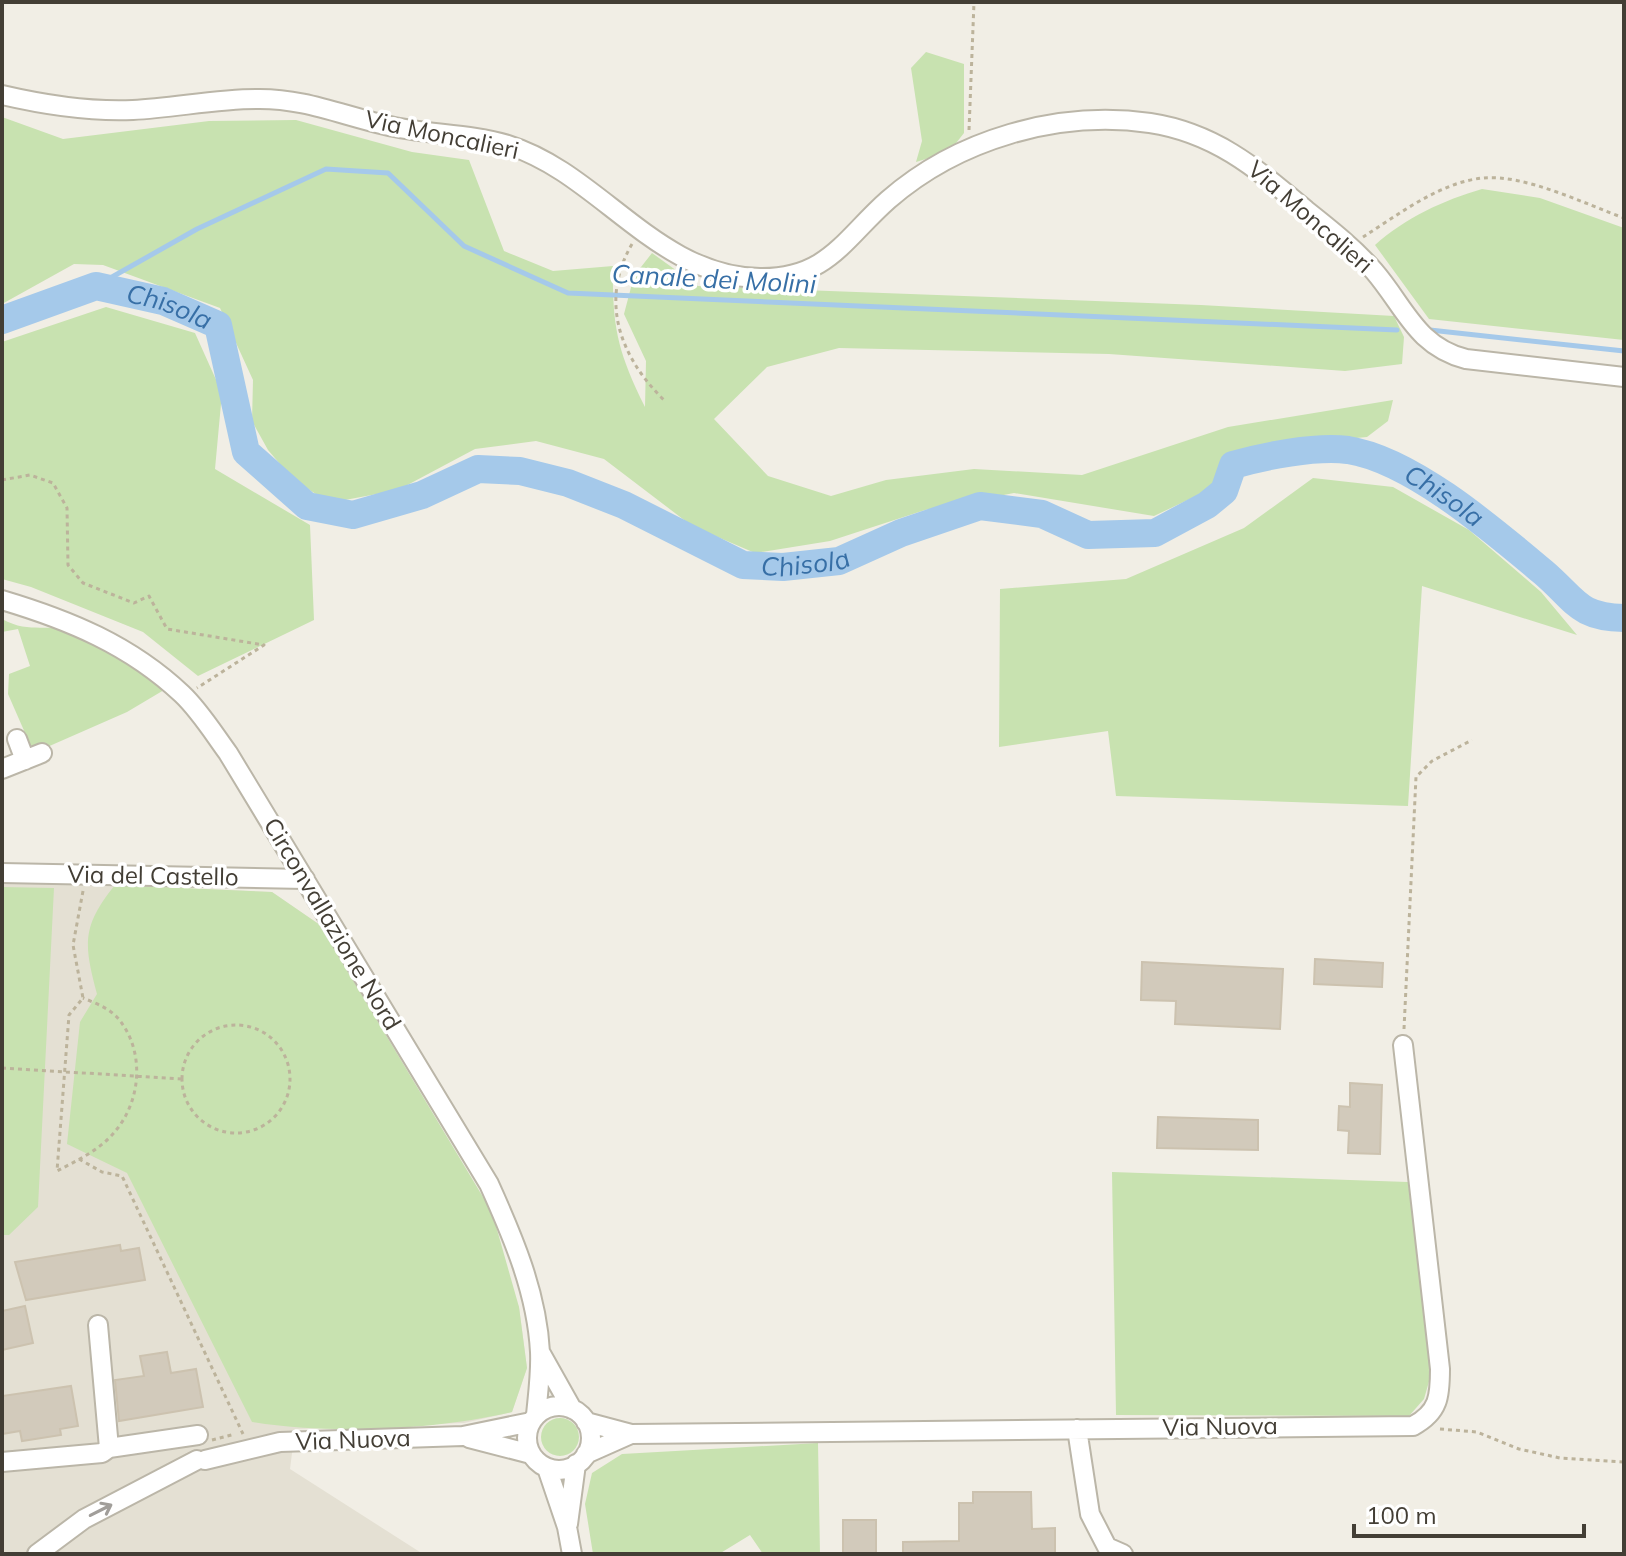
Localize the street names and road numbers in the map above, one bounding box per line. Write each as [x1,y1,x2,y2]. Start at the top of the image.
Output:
street label: Via Moncalieri [363,103,522,165]
street label: Via Moncalieri [1242,154,1380,279]
street label: Circonvallazione Nord [258,812,408,1035]
street label: Via del Castello [67,859,239,891]
street label: Via Nuova [1162,1410,1278,1442]
street label: Via Nuova [295,1422,411,1456]

